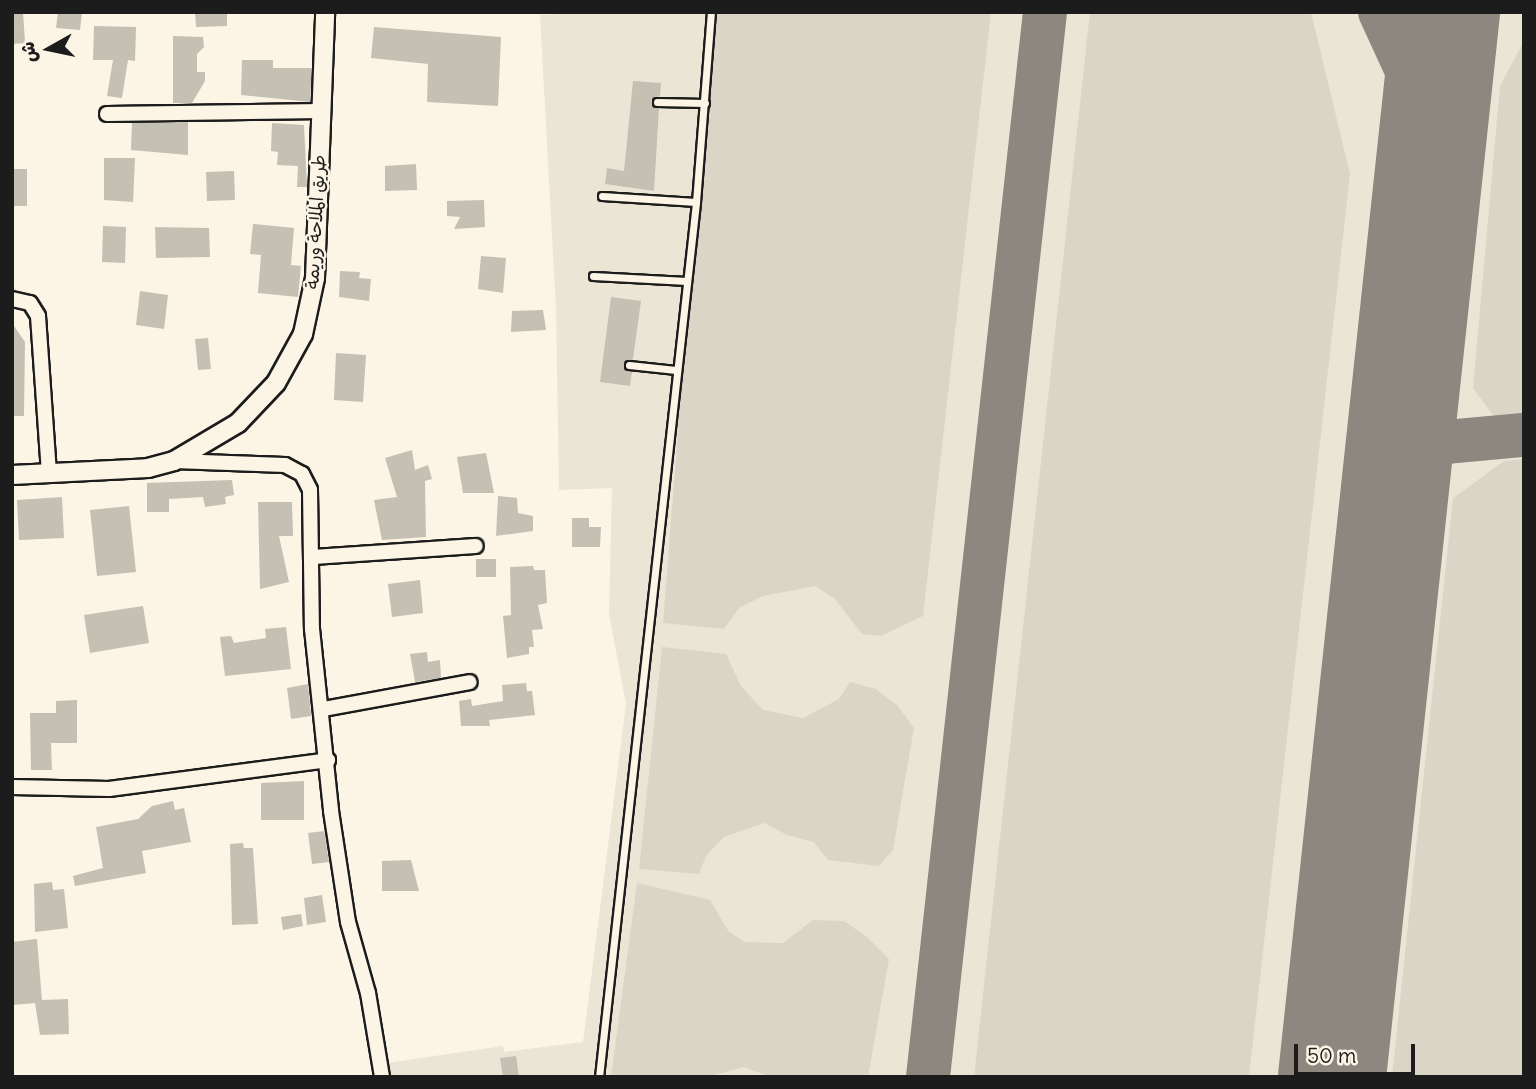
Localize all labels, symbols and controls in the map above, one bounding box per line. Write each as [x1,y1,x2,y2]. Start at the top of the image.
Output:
north arrow [14,14,84,84]
text: ش [15,40,42,64]
street label: طريق الملاحة وريمة [302,154,330,290]
scale bar [1298,1030,1419,1074]
text: 50 m [1307,1042,1356,1069]

